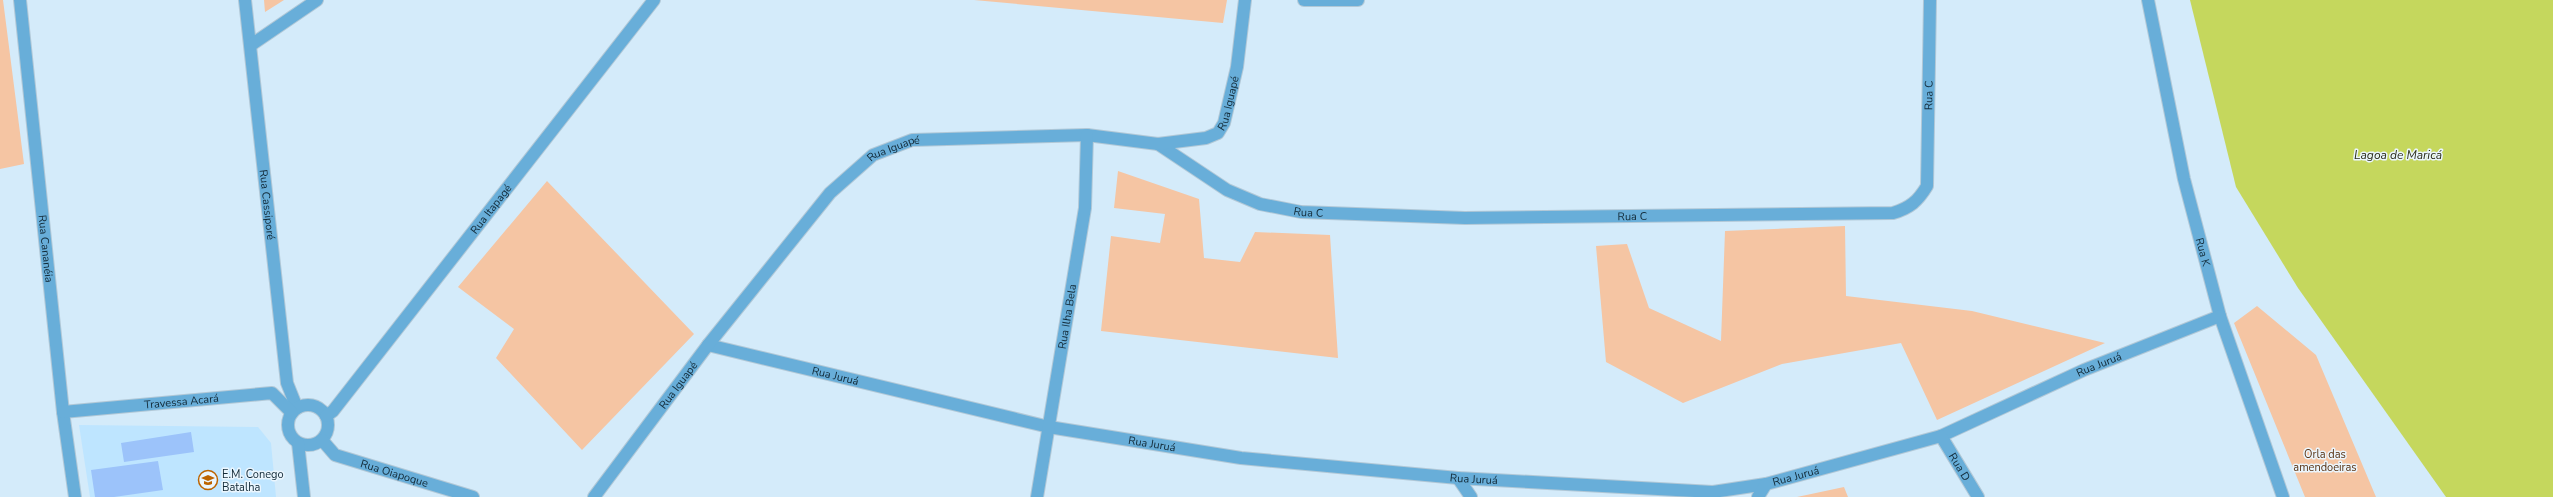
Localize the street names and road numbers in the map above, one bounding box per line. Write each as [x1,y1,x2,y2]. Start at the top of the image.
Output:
street label: Rua Iguapé [1214,74,1243,134]
street label: Rua C [1921,80,1937,110]
street label: Rua Iguapé [864,133,920,165]
street label: Rua Cassiporé [256,169,278,241]
street label: Rua Itapagé [467,181,515,237]
street label: Rua C [1292,204,1323,221]
street label: Rua C [1617,209,1647,224]
street label: Rua Cananéia [34,214,56,283]
street label: Rua K [2192,236,2214,269]
street label: Rua Ilha Bela [1055,283,1080,350]
street label: Rua Juruá [2074,349,2124,381]
street label: Rua Iguapé [656,358,701,412]
street label: Rua Juruá [810,363,860,389]
street label: Travessa Acará [144,391,220,413]
street label: Rua Juruá [1127,433,1177,455]
street label: Rua D [1945,450,1974,484]
street label: Rua Oiapoque [359,456,430,491]
street label: Rua Juruá [1771,463,1821,490]
street label: Rua Juruá [1449,470,1498,488]

